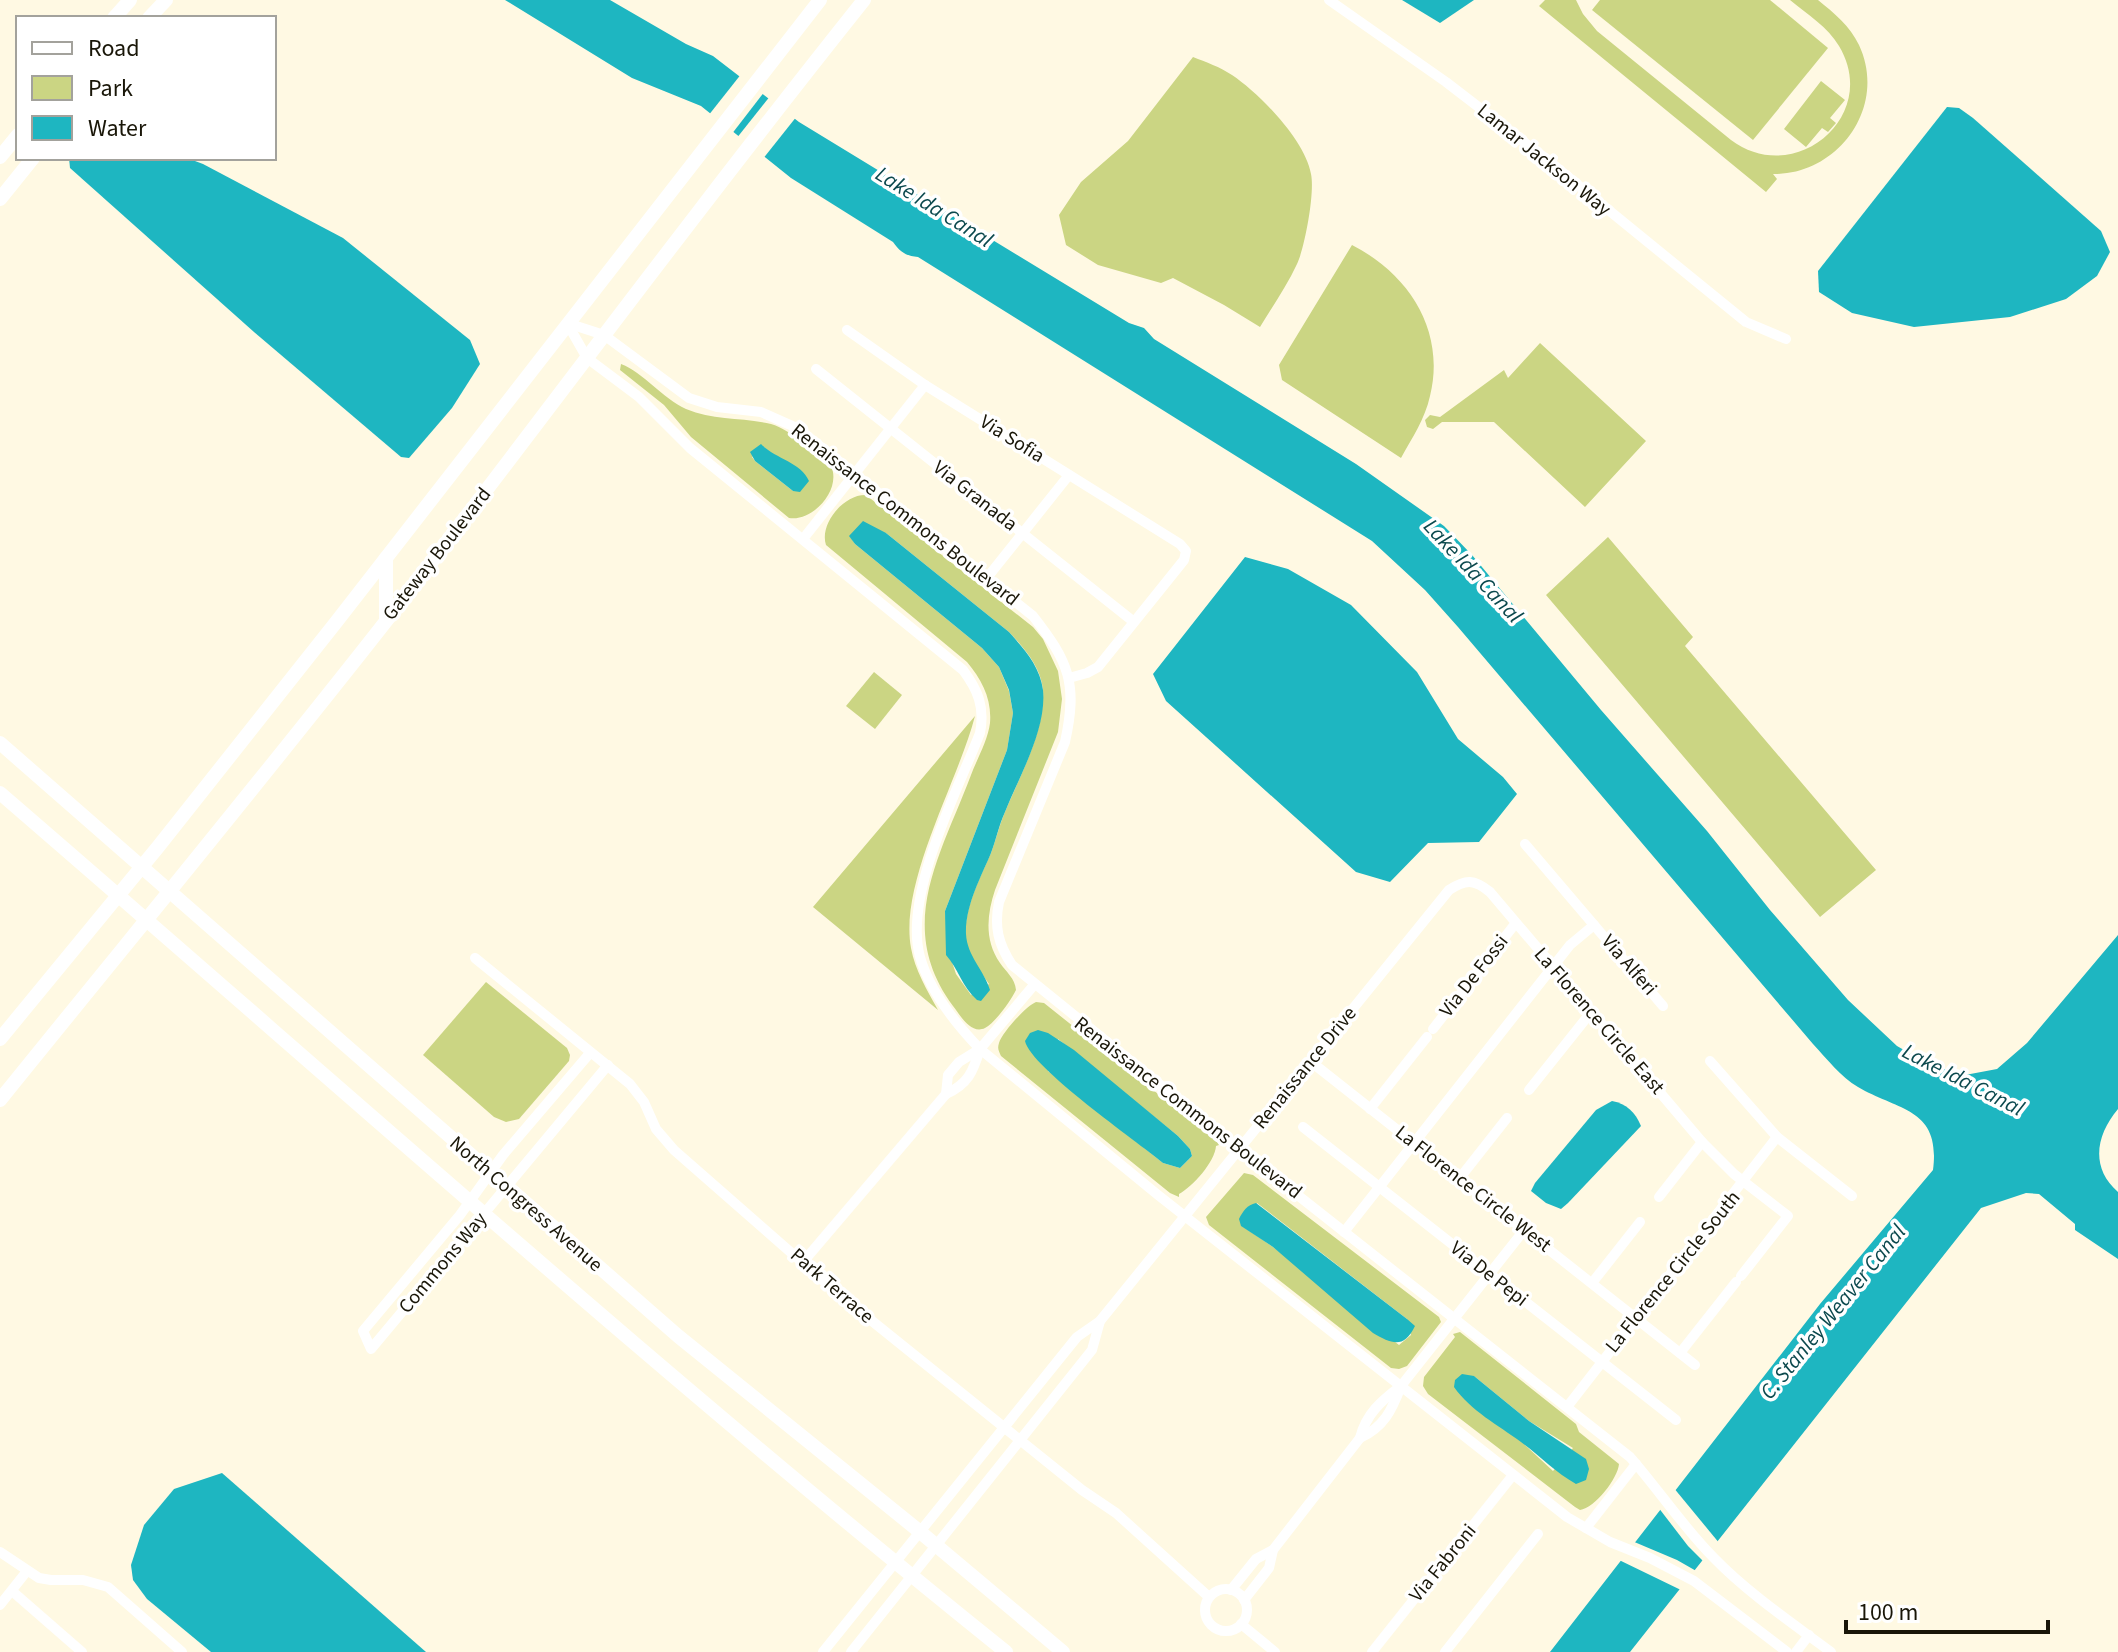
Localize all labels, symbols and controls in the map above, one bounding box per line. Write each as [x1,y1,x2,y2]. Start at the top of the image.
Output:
legend [16,16,276,160]
text: Road [88,31,140,66]
text: Park [88,71,133,106]
street label: Lamar Jackson Way [1471,97,1617,223]
text: Water [88,111,147,146]
water label: Lake Ida Canal [869,158,999,256]
street label: Via Sofia [974,408,1050,470]
street label: Renaissance Commons Boulevard [785,417,1025,613]
street label: Via Granada [927,454,1023,538]
street label: Gateway Boulevard [376,482,498,626]
water label: Lake Ida Canal [1416,512,1530,631]
street label: Via Alferi [1595,928,1663,1002]
street label: Via De Fossi [1433,929,1515,1023]
street label: La Florence Circle East [1527,941,1671,1101]
street label: Renaissance Drive [1247,1001,1363,1135]
street label: Renaissance Commons Boulevard [1068,1010,1308,1206]
water label: Lake Ida Canal [1897,1036,2030,1125]
street label: La Florence Circle West [1389,1119,1557,1259]
street label: North Congress Avenue [443,1130,609,1278]
street label: La Florence Circle South [1599,1185,1747,1359]
street label: Commons Way [392,1206,494,1320]
water label: C. Stanley Weaver Canal [1752,1217,1914,1406]
street label: Via De Pepi [1444,1235,1534,1313]
street label: Park Terrace [784,1242,880,1330]
street label: Via Fabroni [1403,1518,1483,1608]
scale bar [1846,1584,2048,1634]
text: 100 m [1858,1595,1918,1630]

